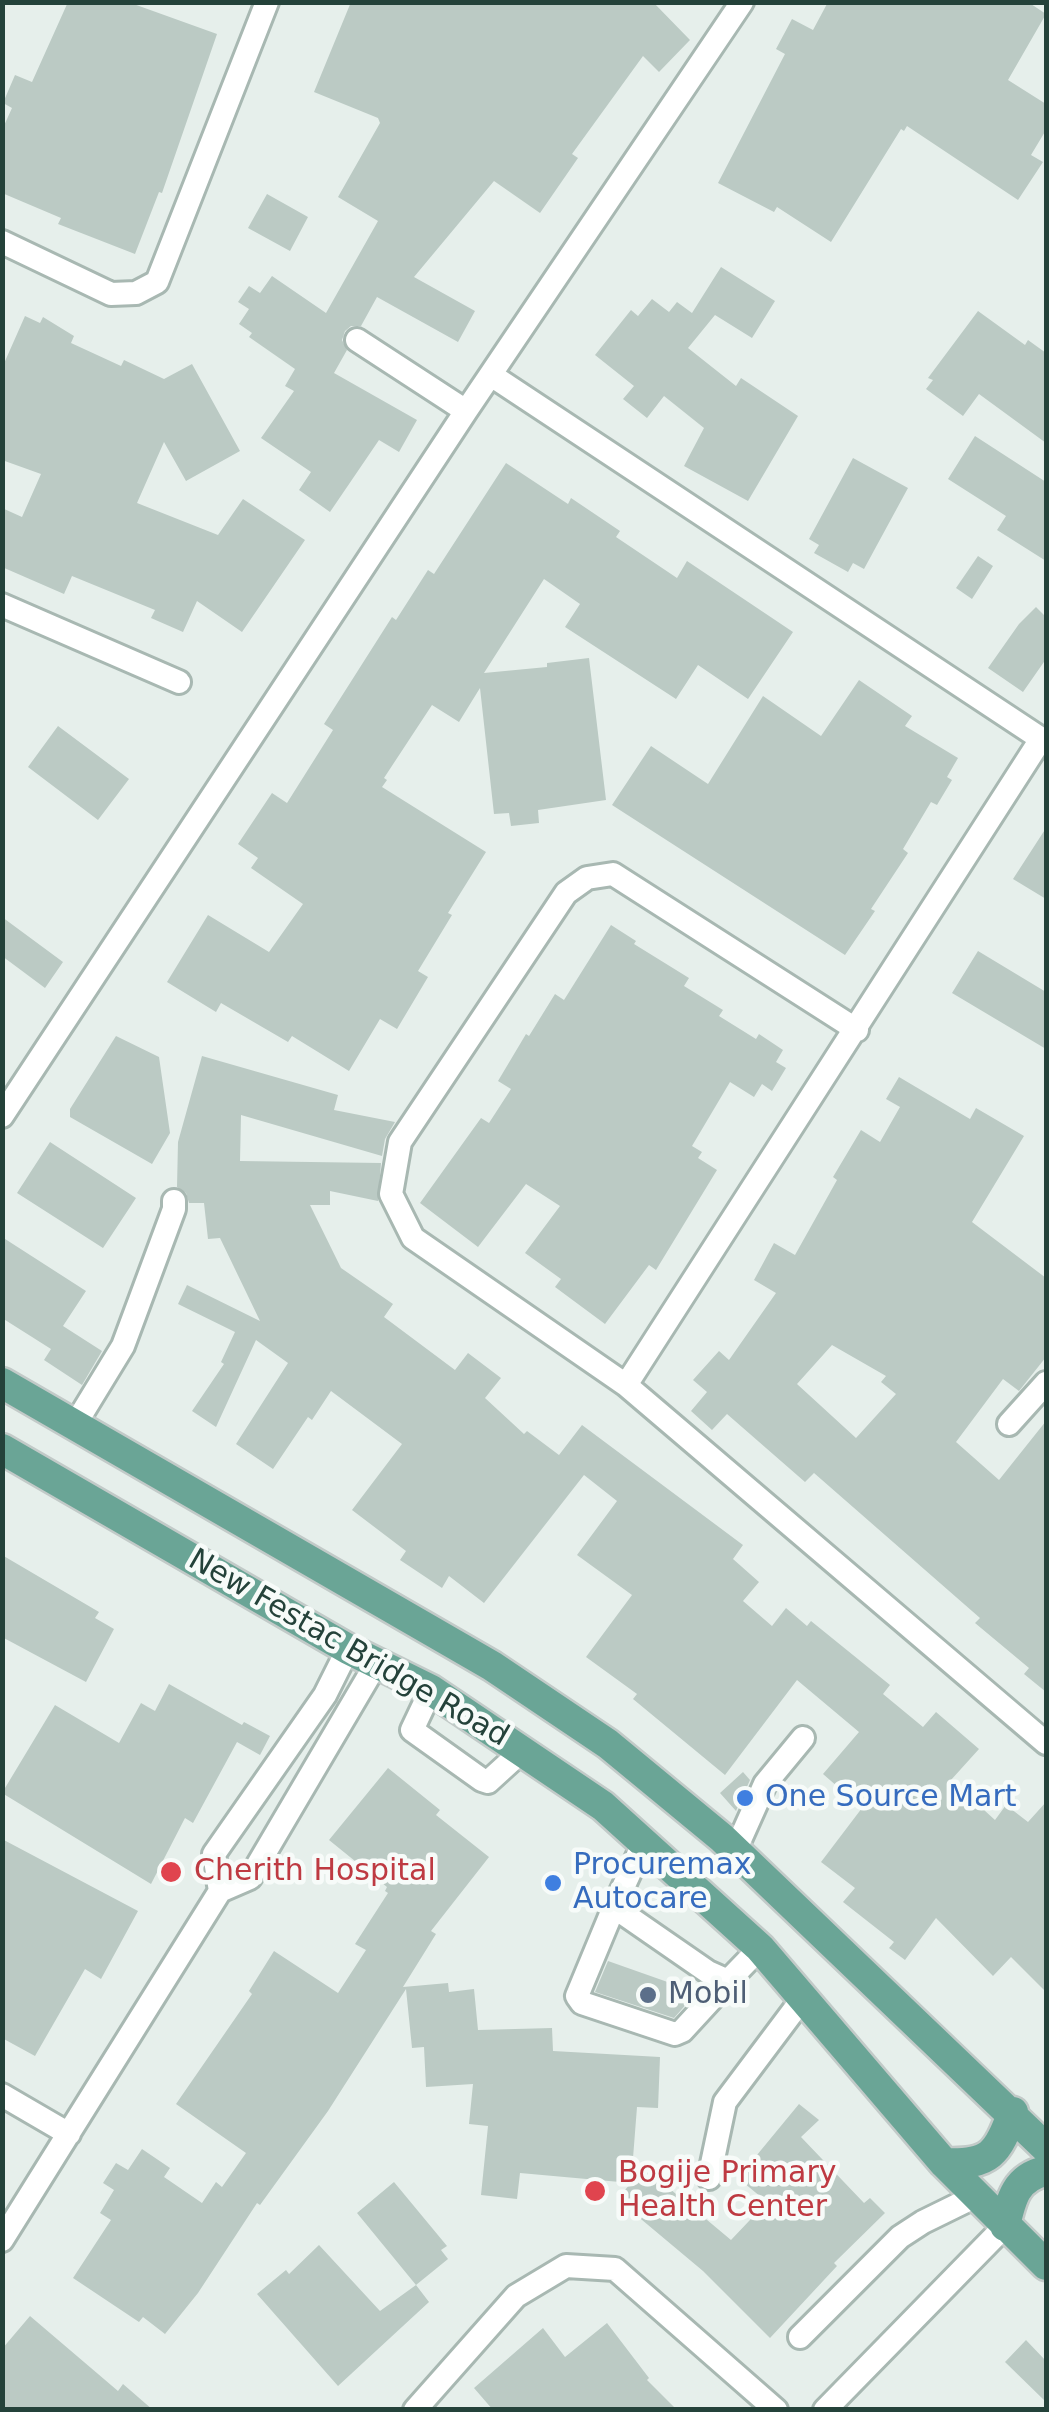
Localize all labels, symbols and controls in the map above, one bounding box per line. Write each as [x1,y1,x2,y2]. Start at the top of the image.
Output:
street label: New Festac Bridge Road [182,1543,514,1755]
place label: One Source Mart [765,1780,1017,1816]
marker: One Source Mart [734,1787,756,1809]
place label: Procuremax Autocare [573,1848,752,1918]
place label: Cherith Hospital [194,1854,436,1890]
marker: Cherith Hospital [158,1859,184,1885]
marker: Procuremax Autocare [542,1872,564,1894]
place label: Mobil [668,1977,748,2013]
marker: Mobil [637,1984,659,2006]
place label: Bogije Primary Health Center [618,2156,837,2226]
marker: Bogije Primary Health Center [582,2178,608,2204]

